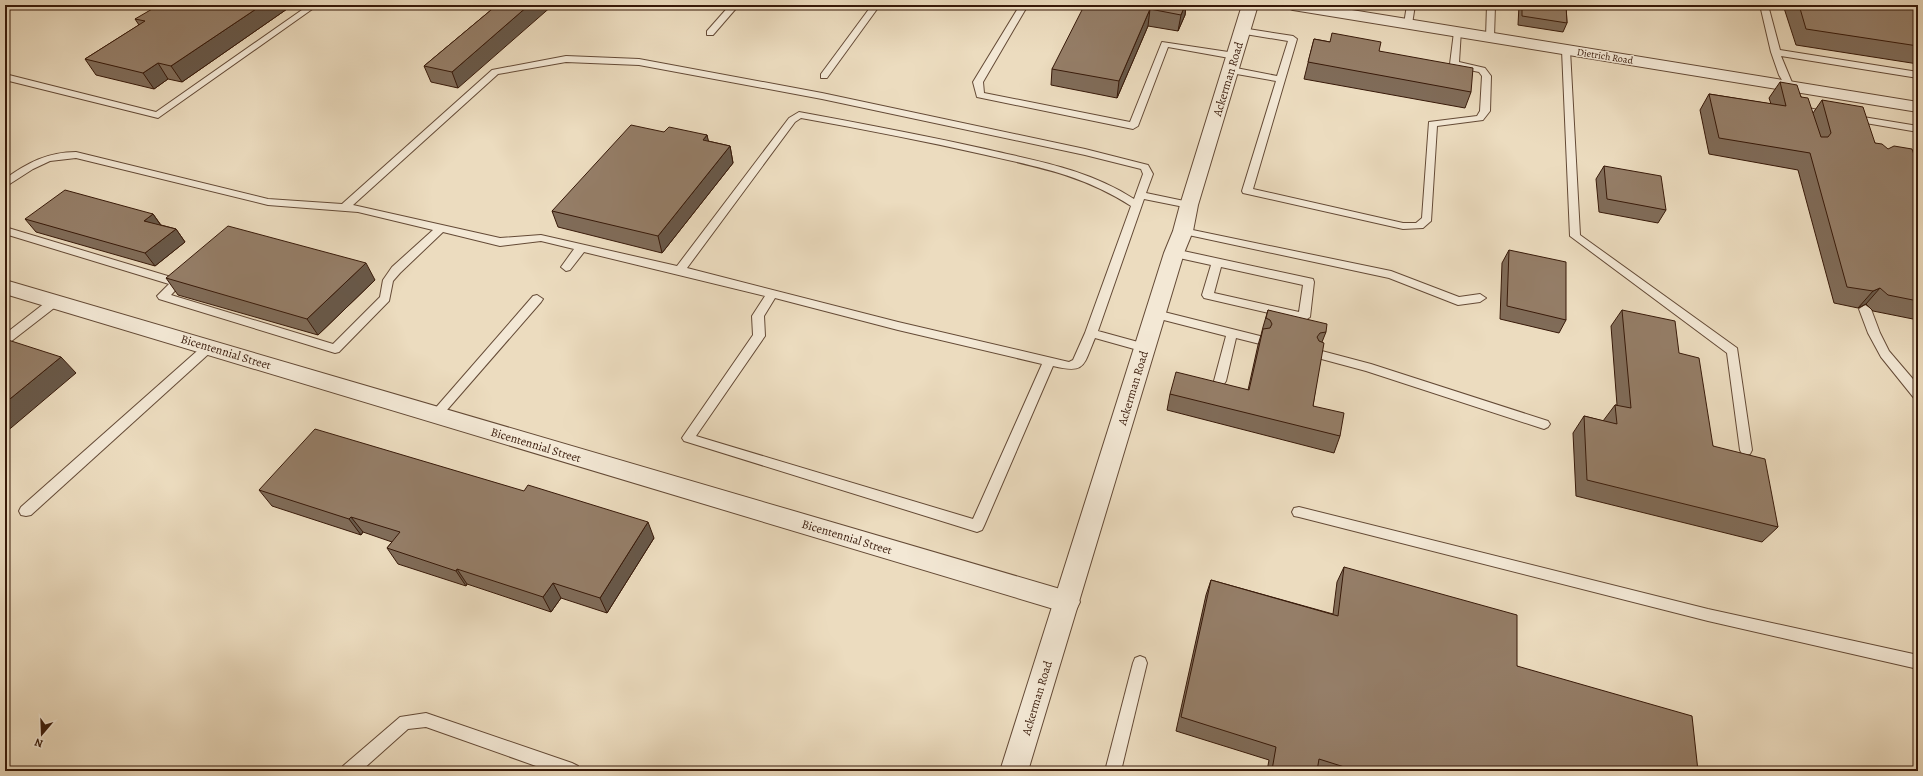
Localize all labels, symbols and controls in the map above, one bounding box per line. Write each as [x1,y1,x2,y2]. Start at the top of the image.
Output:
street label: Ackerman Road [1209,39,1247,119]
street label: Dietrich Road [1576,45,1635,67]
street label: Bicentennial Street [179,331,273,373]
street label: Ackerman Road [1114,348,1152,428]
street label: Bicentennial Street [489,424,583,466]
street label: Bicentennial Street [800,516,894,558]
street label: Ackerman Road [1018,658,1056,738]
north arrow [22,714,62,754]
text: N [33,735,45,751]

